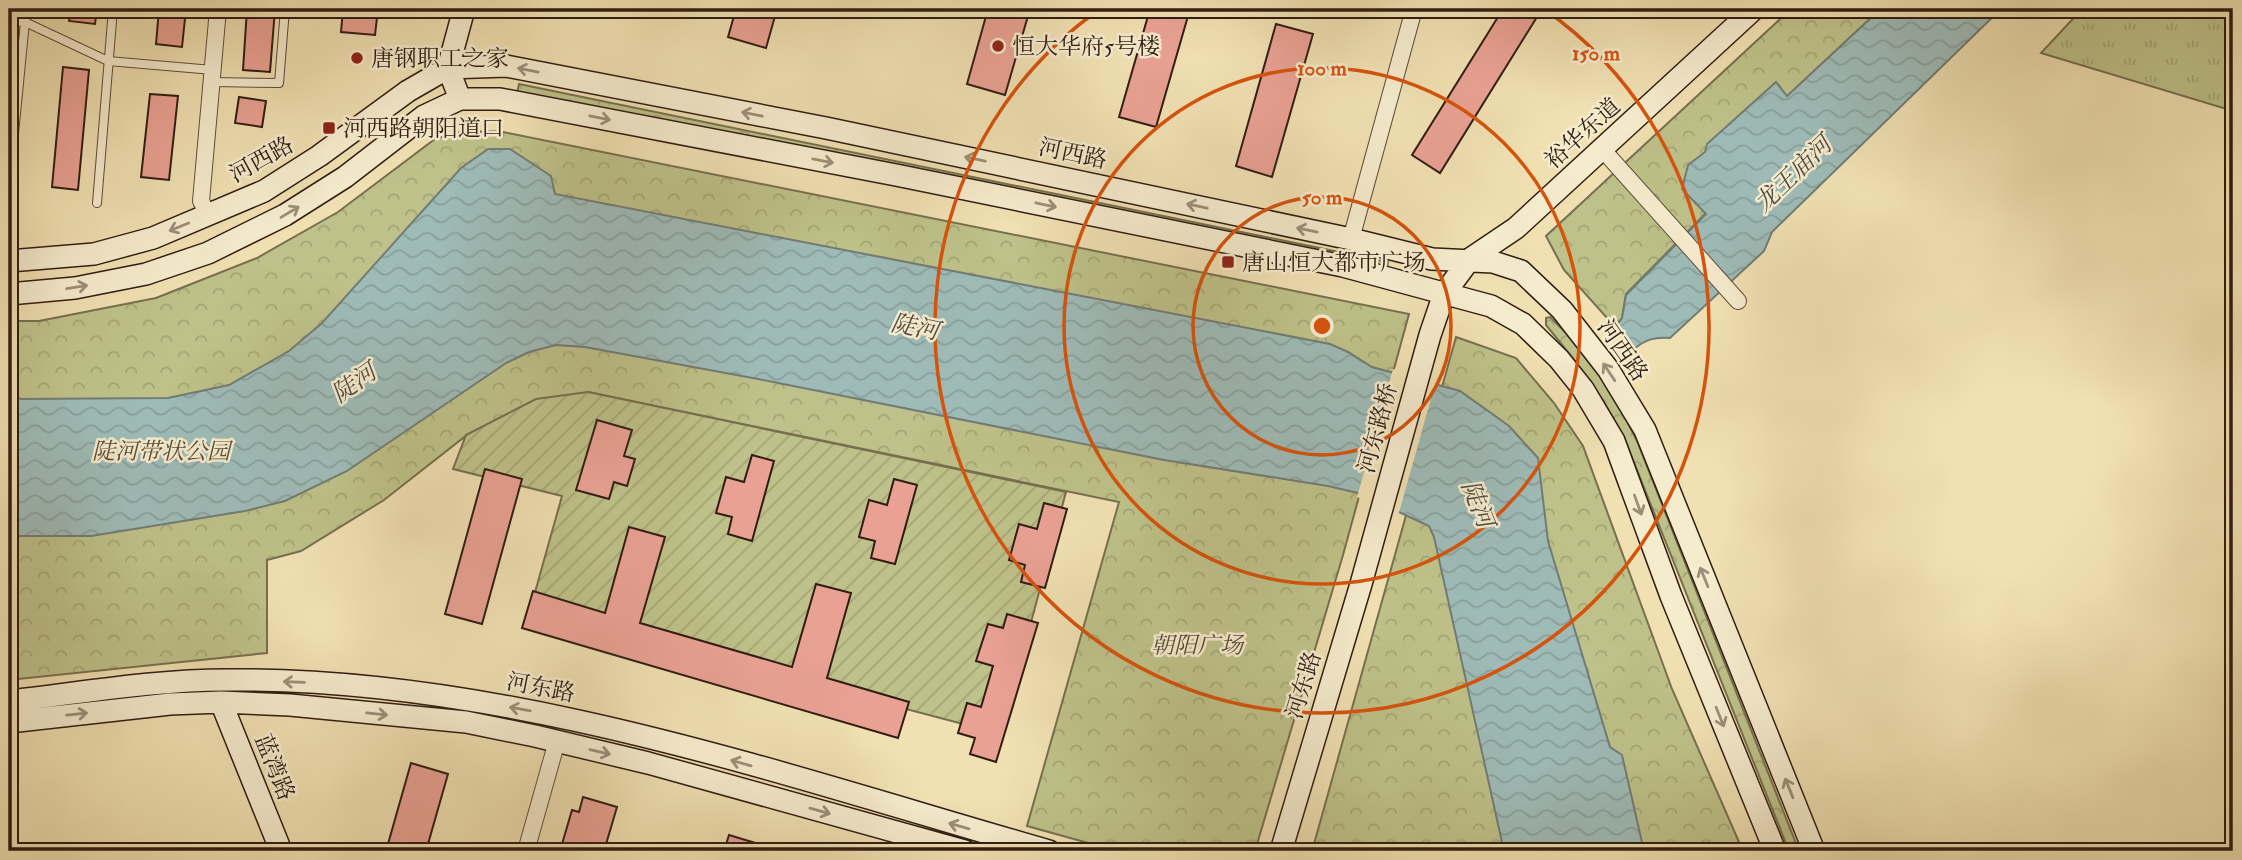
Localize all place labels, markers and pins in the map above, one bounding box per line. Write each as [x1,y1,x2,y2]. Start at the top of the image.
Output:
place label: 恒大华府5号楼 [1012,32,1160,61]
marker: 恒大华府5号楼 [990,38,1006,54]
place label: 唐钢职工之家 [371,44,509,73]
marker: 唐钢职工之家 [349,50,365,66]
place label: 河西路朝阳道口 [343,114,504,143]
marker: 河西路朝阳道口 [321,120,337,136]
place label: 唐山恒大都市广场 [1242,248,1426,277]
marker: 唐山恒大都市广场 [1220,254,1236,270]
centre of rings [1310,314,1334,338]

